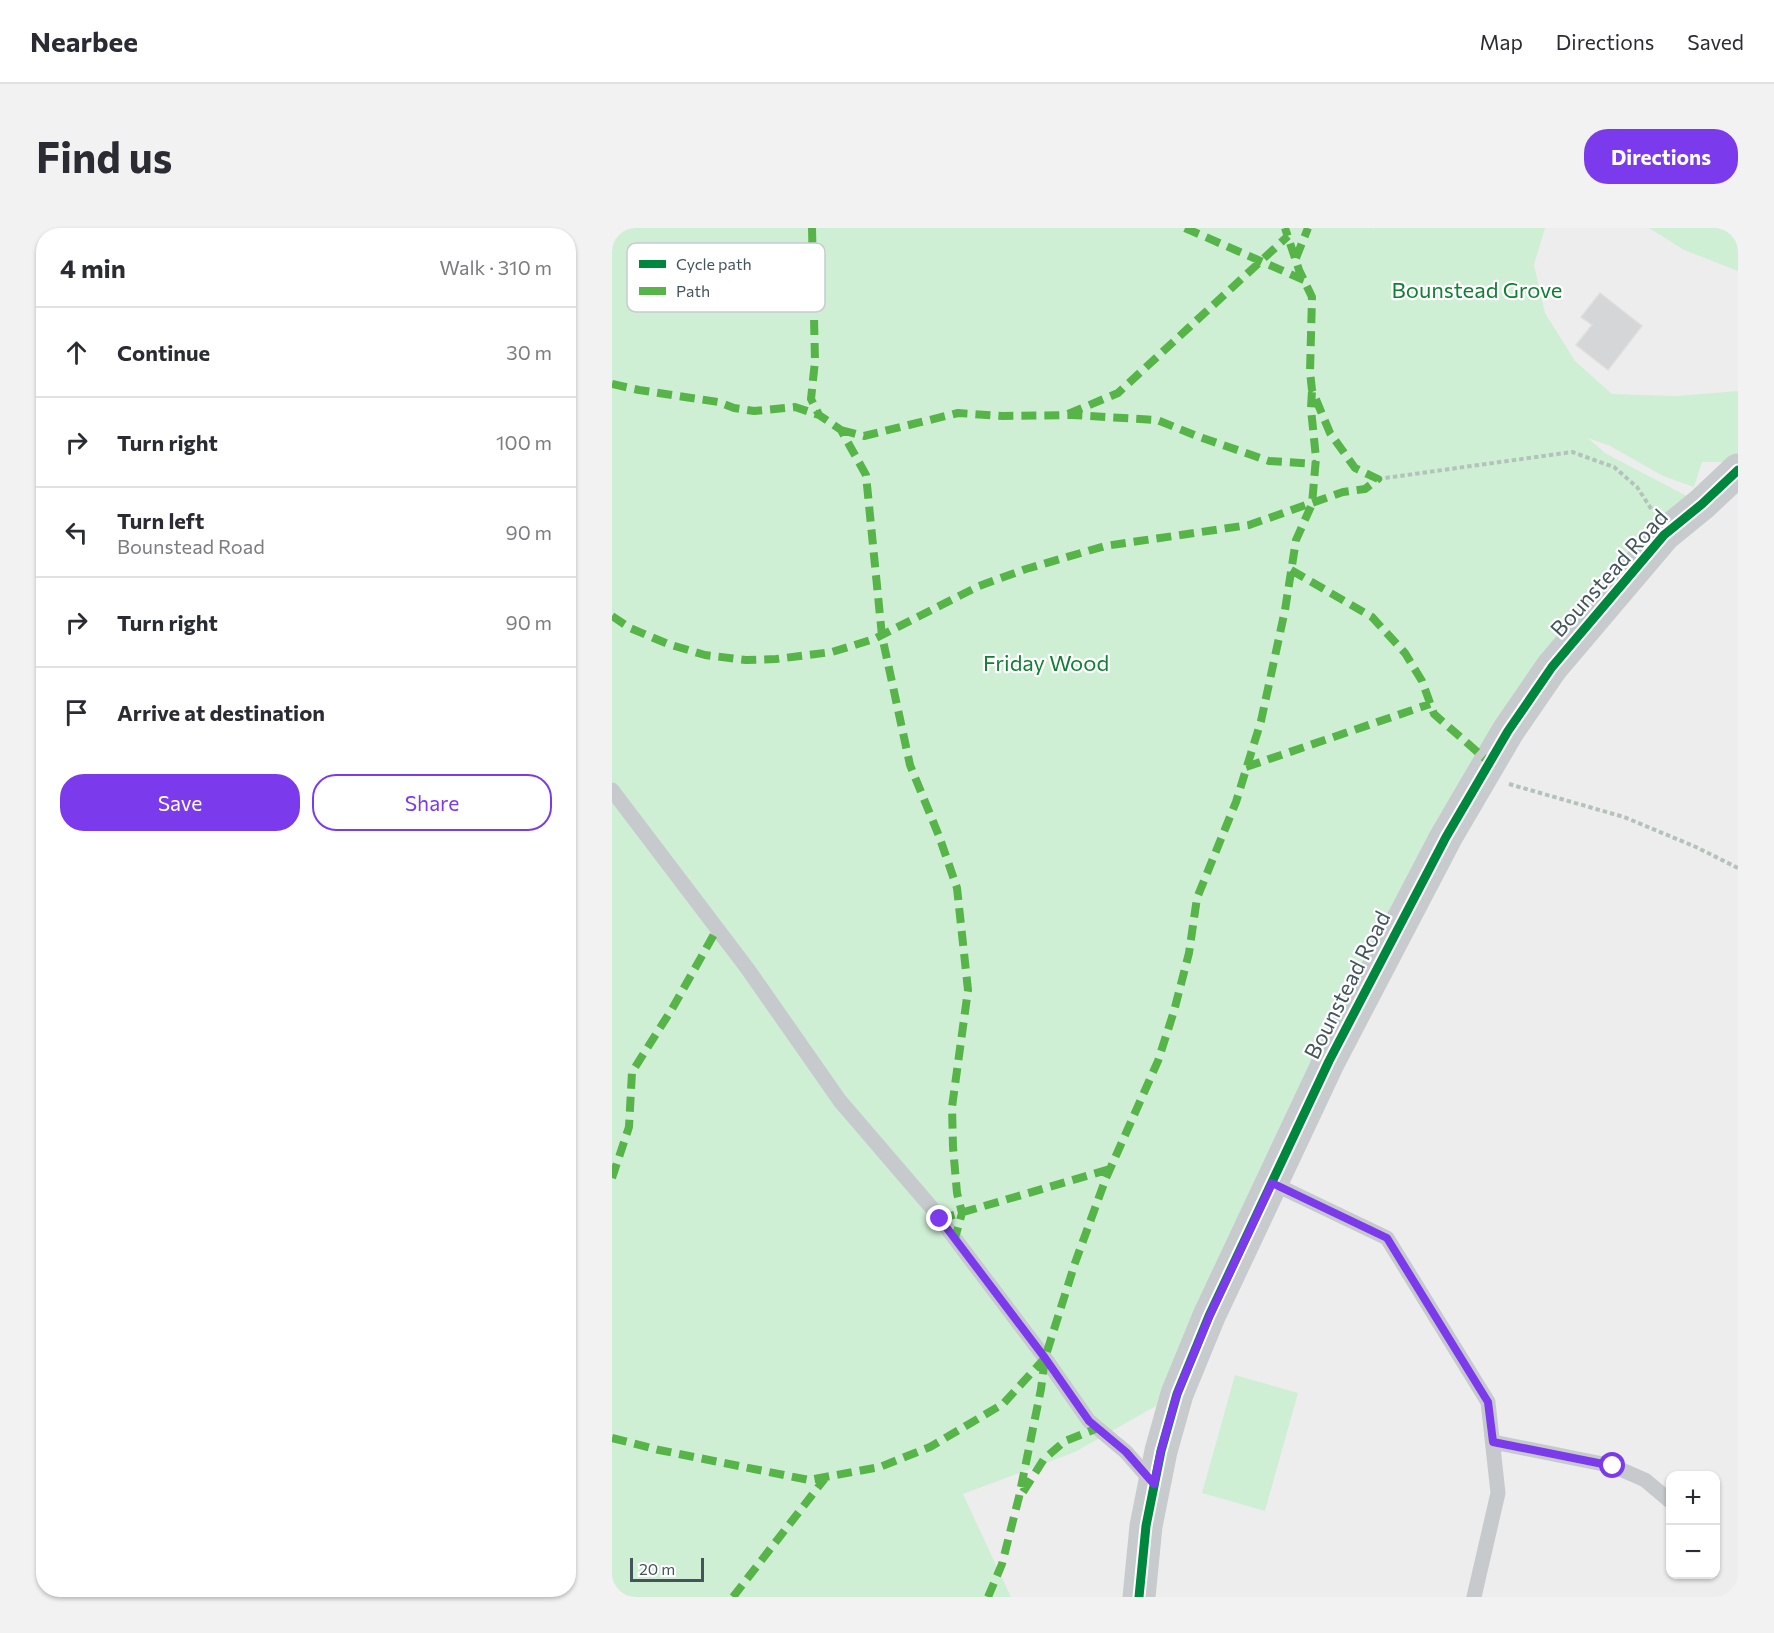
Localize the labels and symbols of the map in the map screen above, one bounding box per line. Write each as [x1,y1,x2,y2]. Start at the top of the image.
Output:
legend [627,243,825,312]
text: Cycle path [676,254,752,273]
park label: Bounstead Grove [1392,276,1562,303]
text: Path [676,281,710,300]
street label: Bounstead Road [1544,503,1673,642]
park label: Friday Wood [983,649,1109,676]
street label: Bounstead Road [1298,906,1395,1063]
route end [926,1205,952,1231]
route start [1599,1452,1625,1478]
scale bar [630,1555,704,1582]

